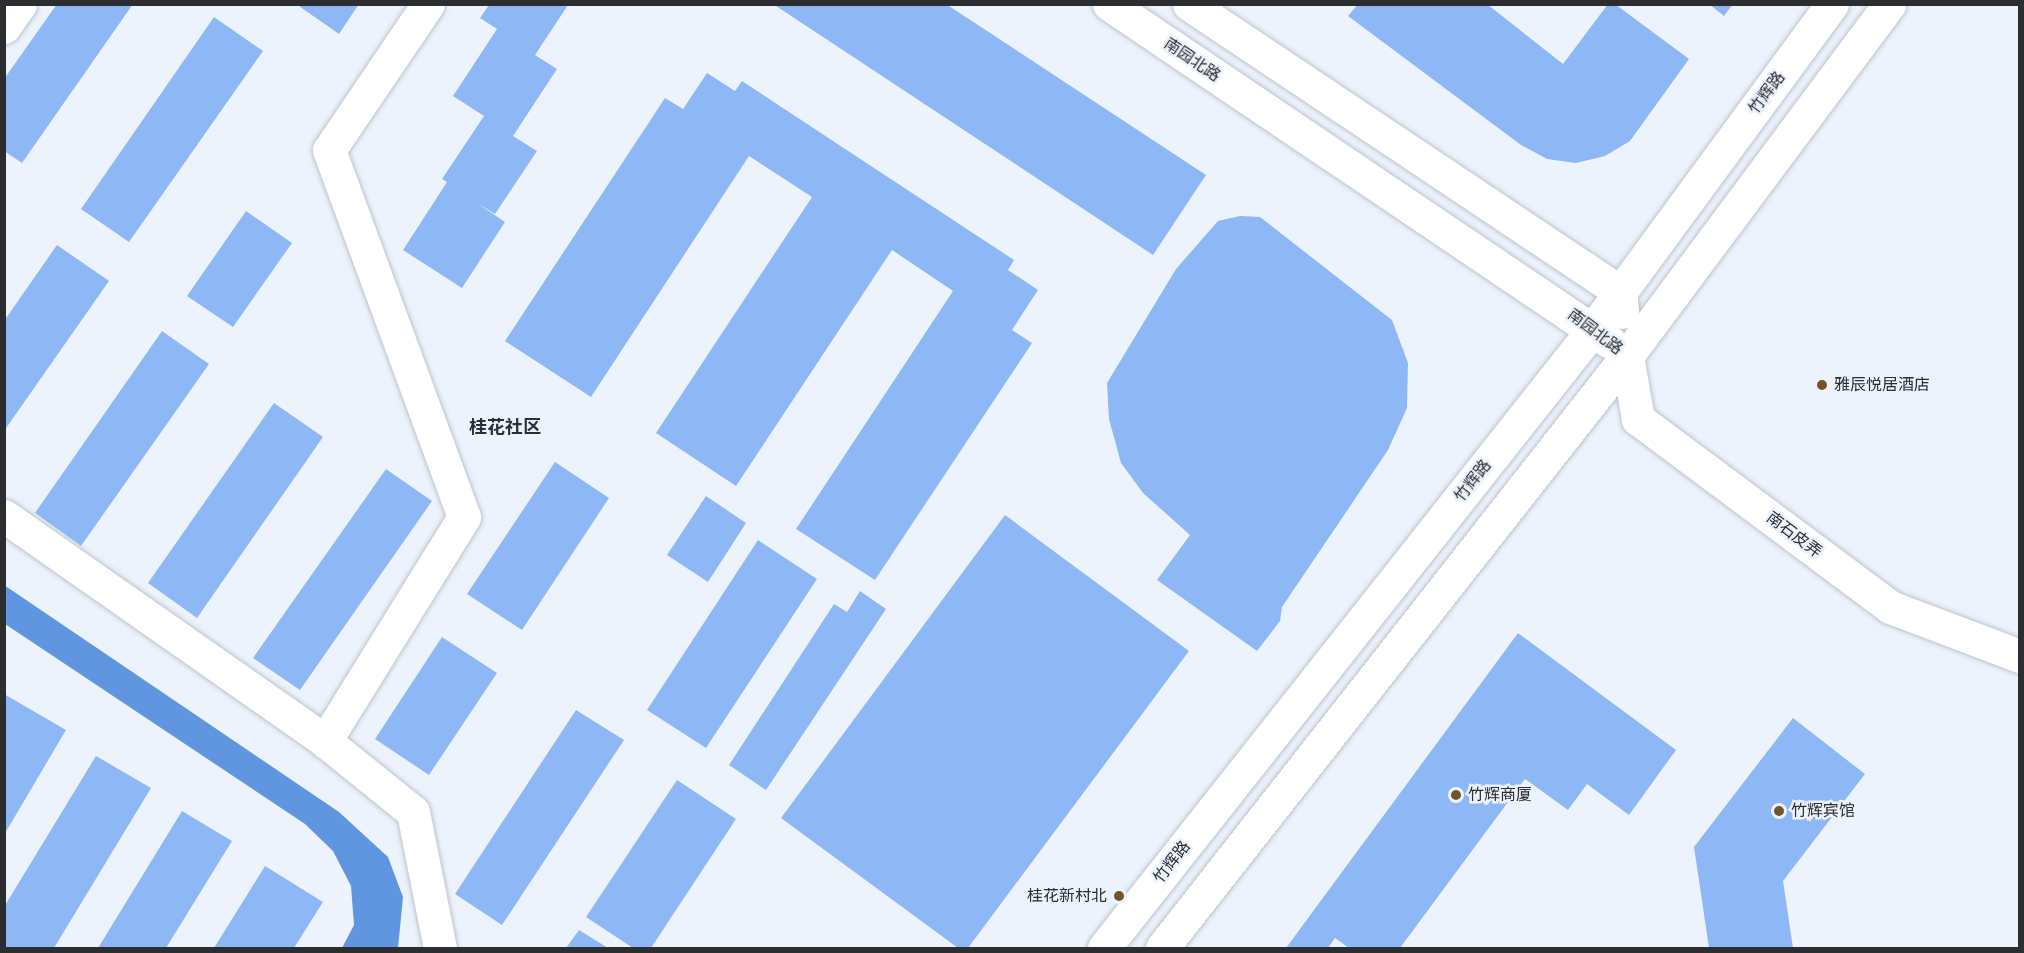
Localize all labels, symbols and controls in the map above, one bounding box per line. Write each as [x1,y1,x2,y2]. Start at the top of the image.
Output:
street label: 南园北路 [1160,34,1224,86]
street label: 竹辉路 [1745,68,1789,118]
street label: 南园北路 [1564,305,1626,359]
place label: 雅辰悦居酒店 [1834,375,1930,395]
marker: 雅辰悦居酒店 [1815,378,1829,392]
district label: 桂花社区 [469,416,541,438]
street label: 竹辉路 [1451,456,1495,506]
street label: 南石皮弄 [1763,508,1825,562]
place label: 竹辉商厦 [1468,785,1532,805]
marker: 竹辉商厦 [1449,788,1463,802]
place label: 竹辉宾馆 [1791,801,1855,821]
marker: 竹辉宾馆 [1772,804,1786,818]
street label: 竹辉路 [1150,837,1194,887]
place label: 桂花新村北 [1027,886,1107,906]
marker: 桂花新村北 [1112,889,1126,903]

